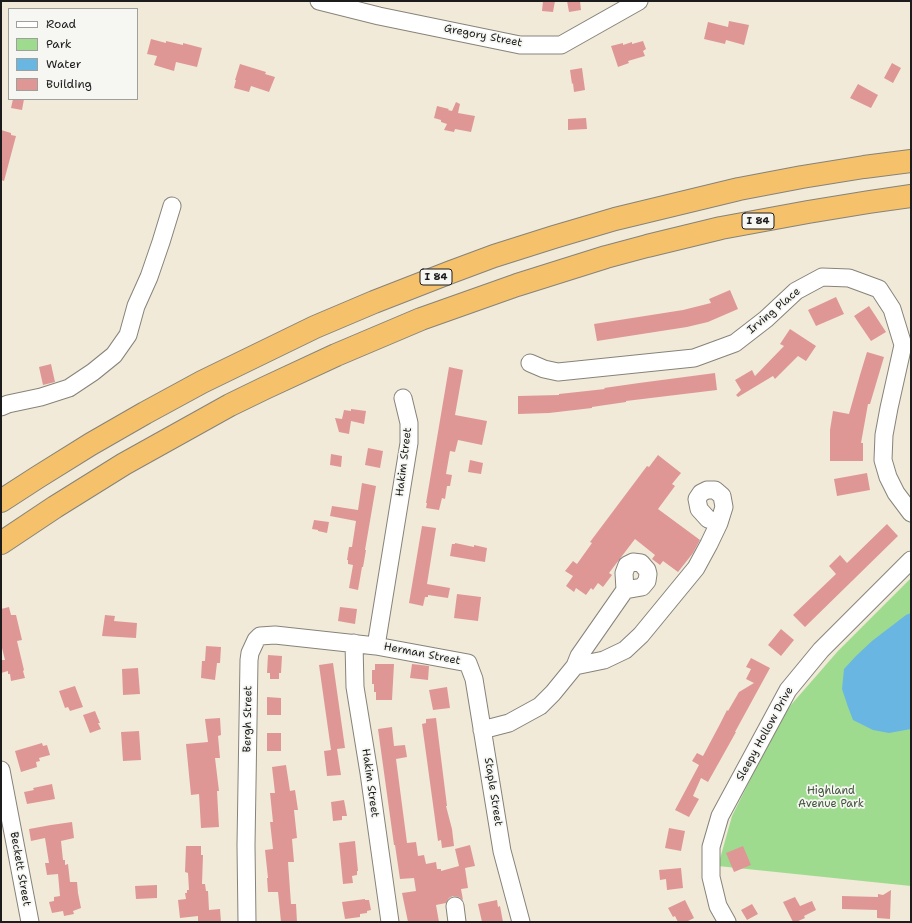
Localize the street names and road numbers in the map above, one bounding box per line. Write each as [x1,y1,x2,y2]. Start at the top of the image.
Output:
street label: Gregory Street [443,22,523,50]
road number: I 84 [742,213,774,229]
road number: I 84 [420,269,452,285]
street label: Irving Place [745,285,803,337]
street label: Hakim Street [393,427,415,497]
street label: Herman Street [383,640,461,668]
street label: Bergh Street [241,685,255,753]
street label: Sleepy Hollow Drive [734,685,796,783]
street label: Hakim Street [359,748,381,818]
street label: Staple Street [481,757,505,827]
street label: Beckett Street [7,831,33,907]

